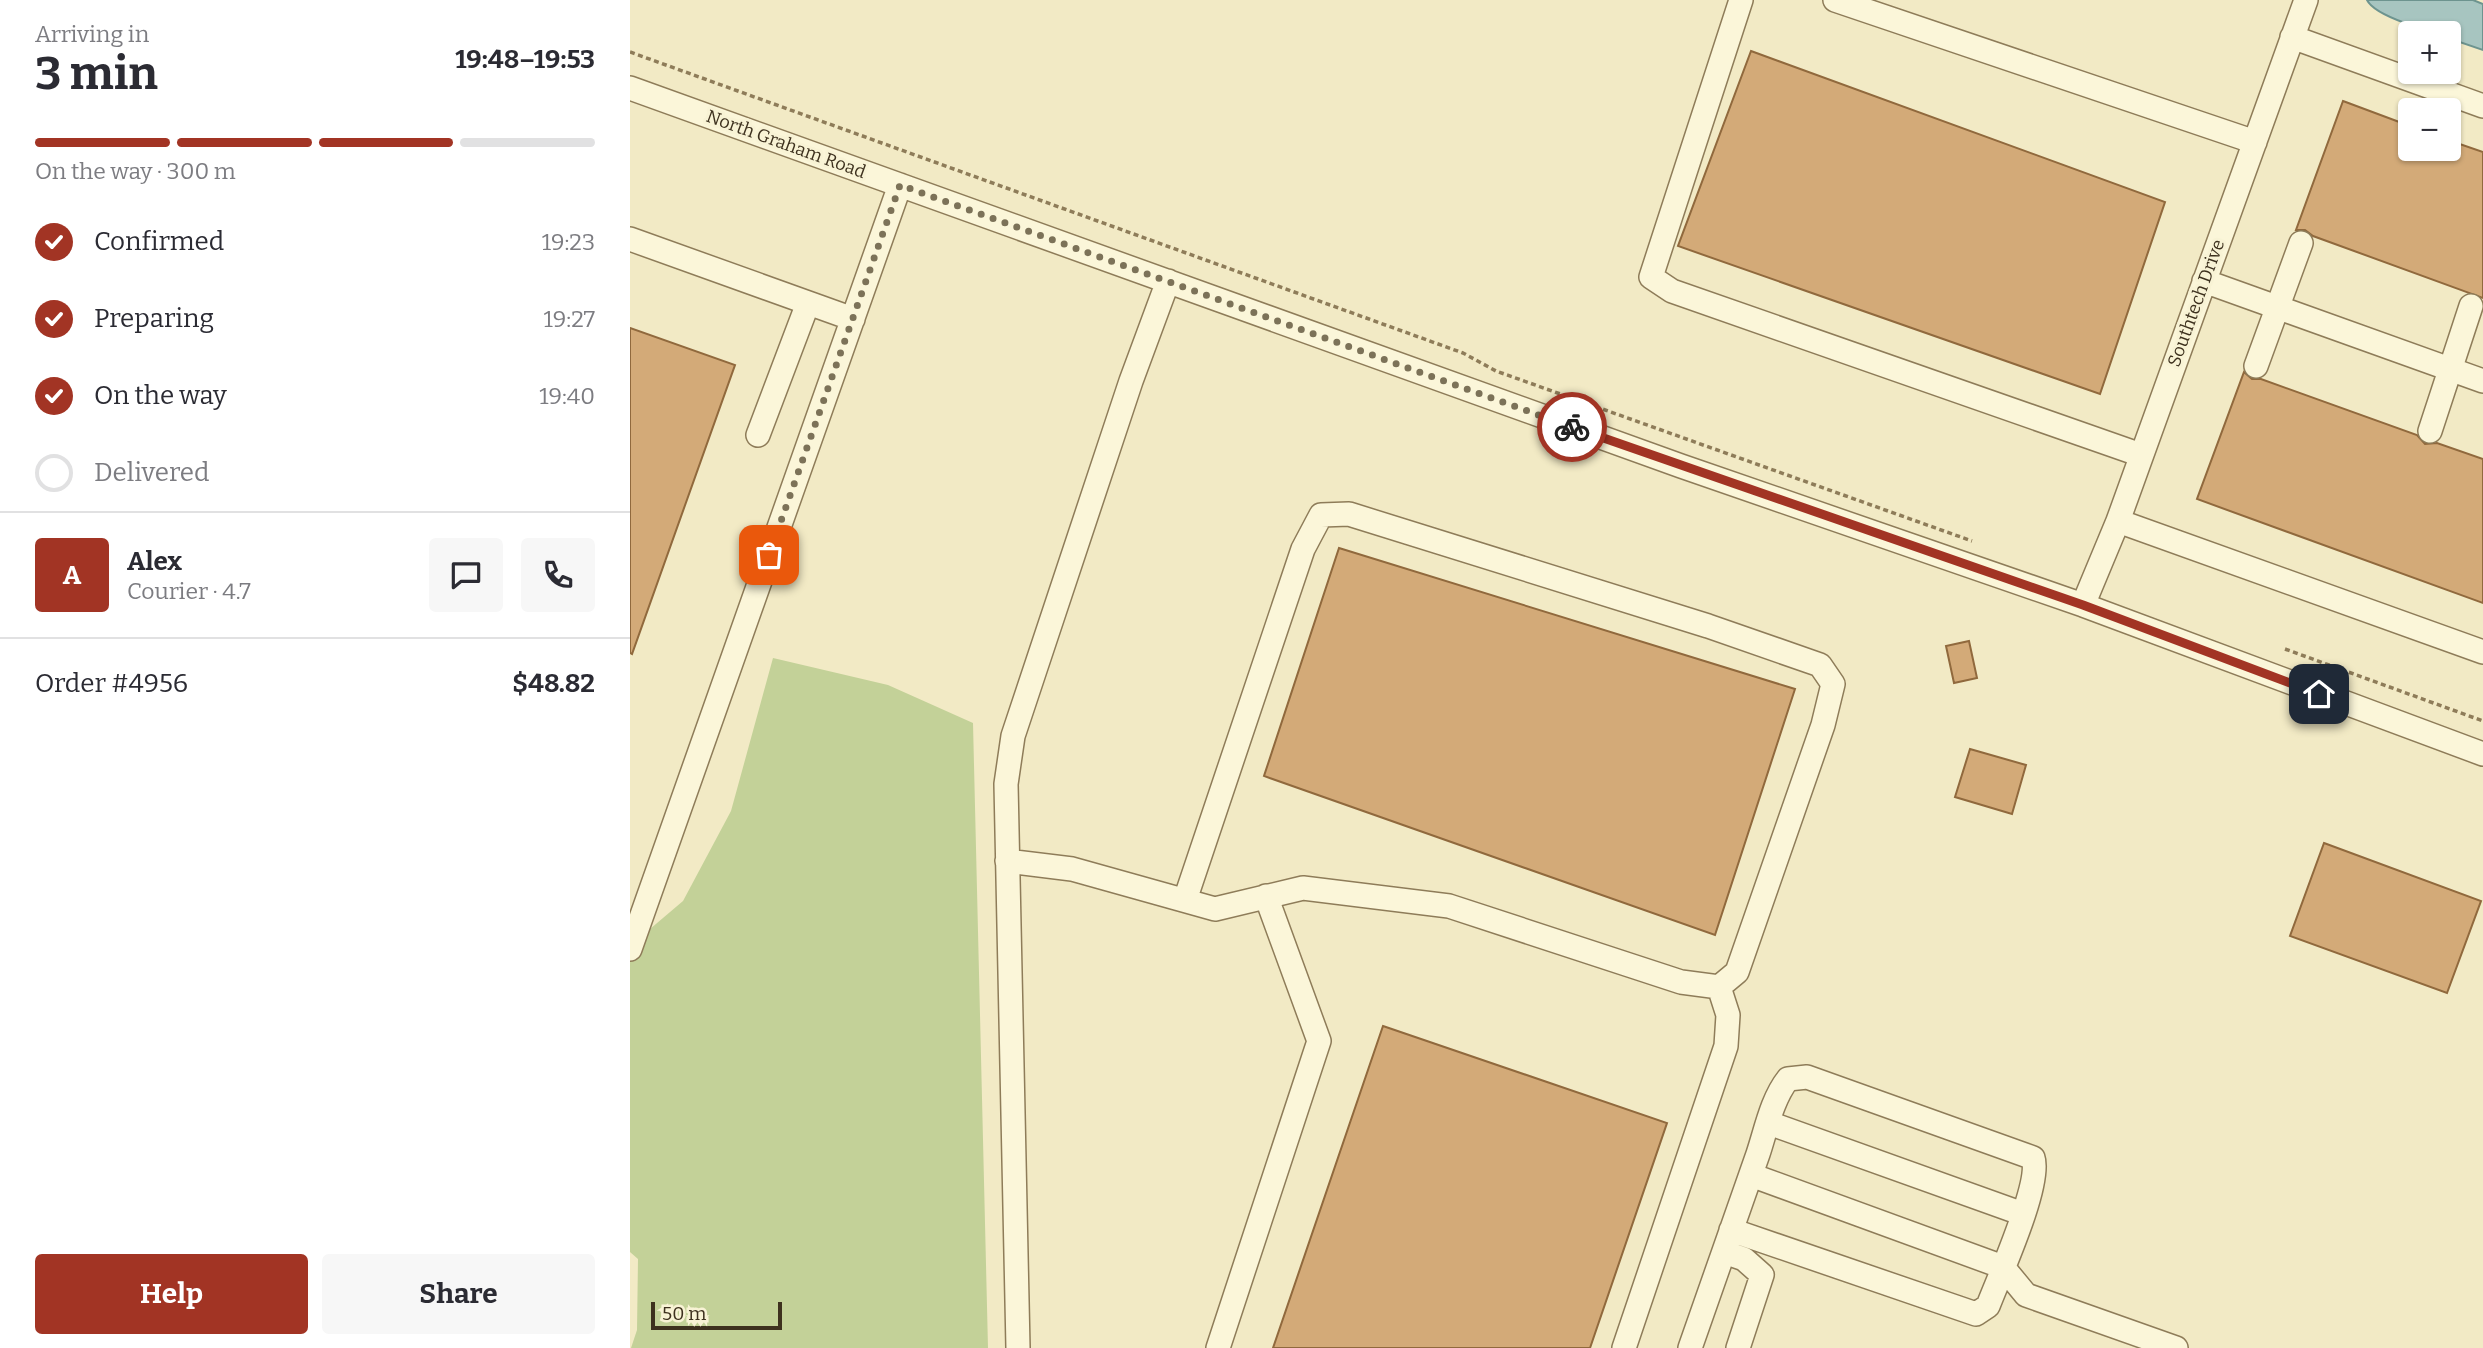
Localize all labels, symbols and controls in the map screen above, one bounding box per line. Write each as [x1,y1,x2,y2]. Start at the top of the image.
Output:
text: Arriving in [35,20,149,48]
map controls [2398,21,2461,161]
button: + [2398,21,2461,84]
text: 19:48–19:53 [455,44,595,75]
text: 3 min [35,46,158,101]
button: − [2398,98,2461,161]
street label: North Graham Road [703,105,869,183]
text: On the way · 300 m [35,157,236,185]
icon: check [35,223,73,261]
text: Confirmed [94,226,224,257]
text: 19:23 [542,228,595,256]
street label: Southtech Drive [2163,236,2229,370]
icon: check [35,300,73,338]
text: Preparing [94,303,214,334]
text: 19:27 [544,305,595,333]
icon: check [35,377,73,415]
text: On the way [94,380,227,411]
text: 19:40 [539,382,595,410]
courier [1537,392,1607,462]
icon: bike [1553,408,1591,446]
text: Delivered [94,457,209,488]
pin [739,525,799,585]
icon: bag [750,536,788,574]
button: chat [429,538,503,612]
button: phone [521,538,595,612]
text: Alex [127,546,182,577]
text: A [63,560,81,591]
text: Courier · 4.7 [127,577,251,605]
pin [2289,664,2349,724]
text: Order #4956 [35,668,188,699]
text: $48.82 [512,668,595,699]
icon: home [2300,675,2338,713]
button: Help [35,1254,308,1334]
button: Share [322,1254,595,1334]
scale bar [651,1299,782,1331]
text: 50 m [662,1302,706,1325]

